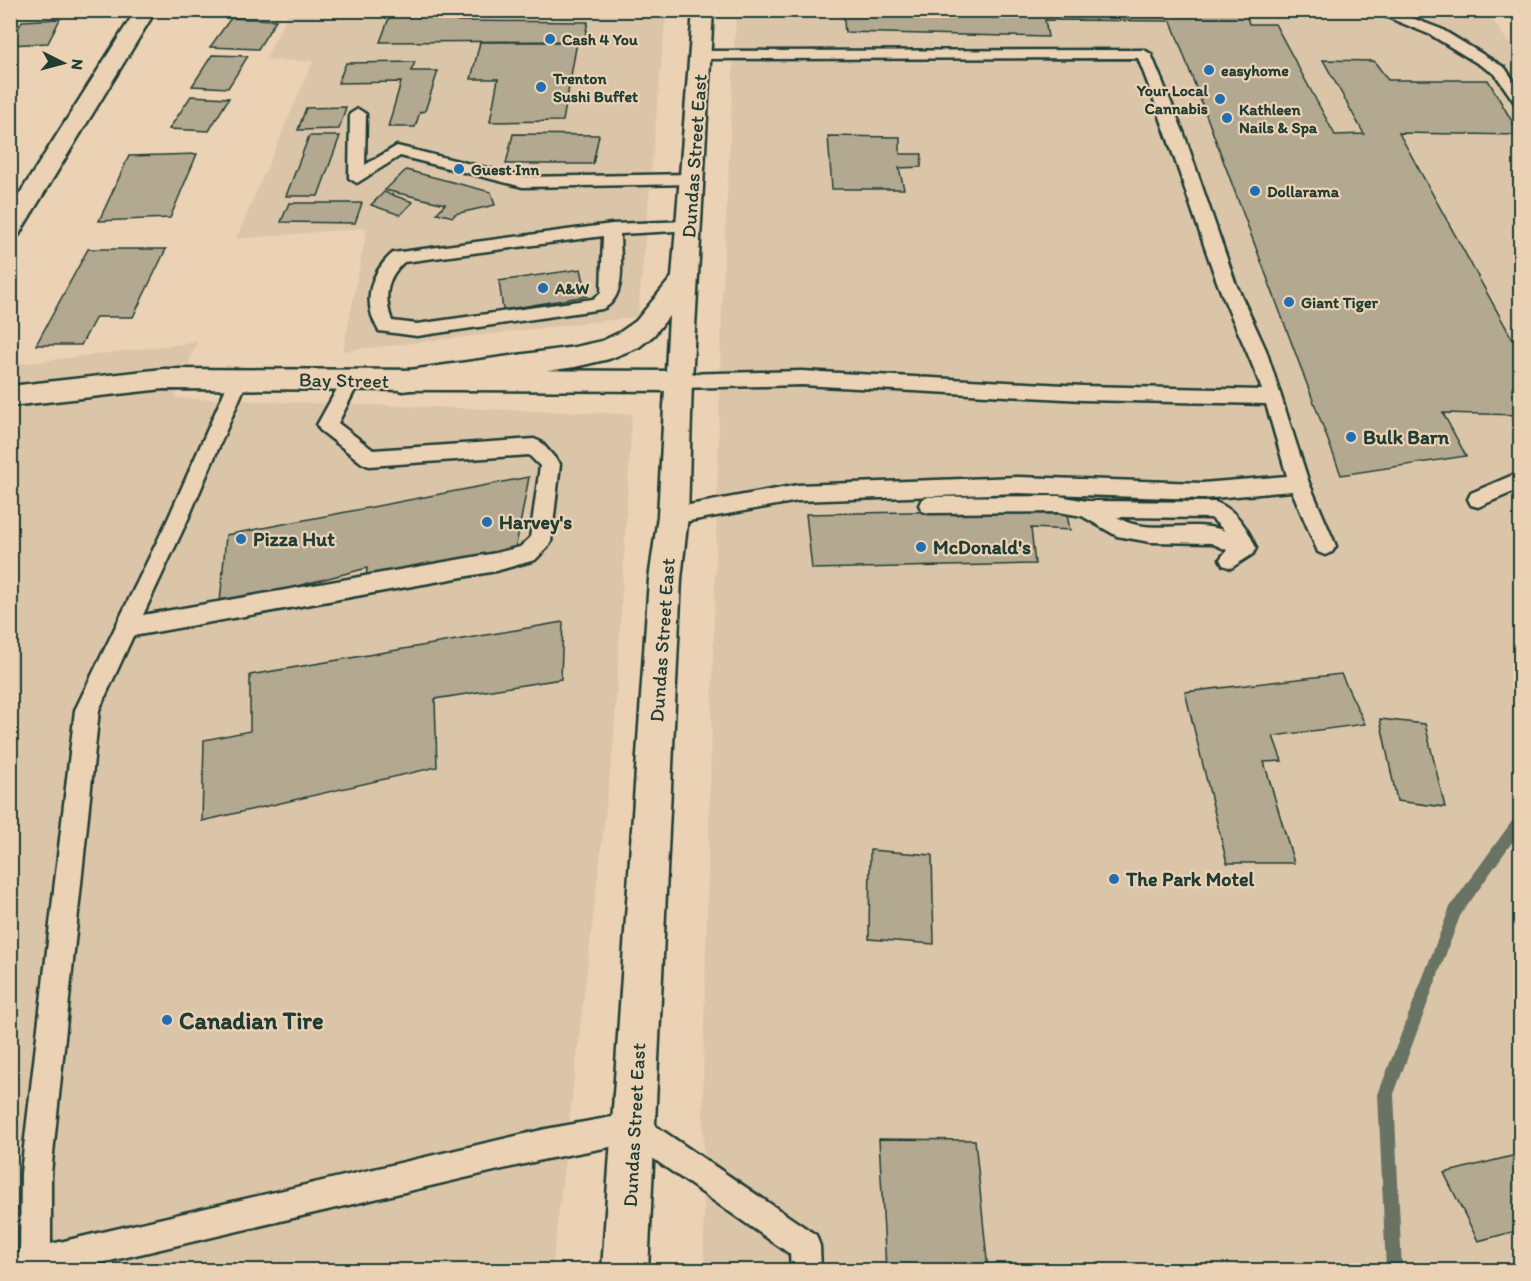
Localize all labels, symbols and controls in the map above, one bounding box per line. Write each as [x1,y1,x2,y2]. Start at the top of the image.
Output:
place label: Cash 4 You [562,30,638,49]
marker: Cash 4 You [543,32,557,46]
north arrow [33,33,93,93]
text: N [67,58,87,71]
place label: easyhome [1221,61,1289,81]
marker: easyhome [1202,63,1216,77]
place label: Trenton Sushi Buffet [552,69,638,106]
street label: Dundas Street East [676,73,712,239]
marker: Trenton Sushi Buffet [534,80,548,94]
place label: Your Local Cannabis [1136,81,1208,118]
marker: Your Local Cannabis [1213,92,1227,106]
place label: Kathleen Nails & Spa [1239,100,1318,138]
marker: Kathleen Nails & Spa [1220,111,1234,125]
place label: Guest Inn [471,160,540,179]
marker: Guest Inn [452,162,466,176]
place label: Dollarama [1267,182,1340,201]
marker: Dollarama [1248,184,1262,198]
place label: A&W [554,279,590,298]
marker: A&W [536,281,550,295]
place label: Giant Tiger [1301,293,1379,313]
marker: Giant Tiger [1282,295,1296,309]
street label: Bay Street [299,367,389,393]
place label: Bulk Barn [1363,425,1450,449]
marker: Bulk Barn [1344,430,1358,444]
place label: Harvey's [499,510,572,535]
marker: Harvey's [480,515,494,529]
place label: Pizza Hut [253,527,335,551]
marker: Pizza Hut [234,532,248,546]
place label: McDonald's [933,535,1031,559]
marker: McDonald's [914,540,928,554]
street label: Dundas Street East [644,557,680,723]
place label: The Park Motel [1125,867,1254,891]
marker: The Park Motel [1107,872,1121,886]
place label: Canadian Tire [179,1006,323,1035]
marker: Canadian Tire [160,1013,174,1027]
street label: Dundas Street East [618,1042,650,1208]

